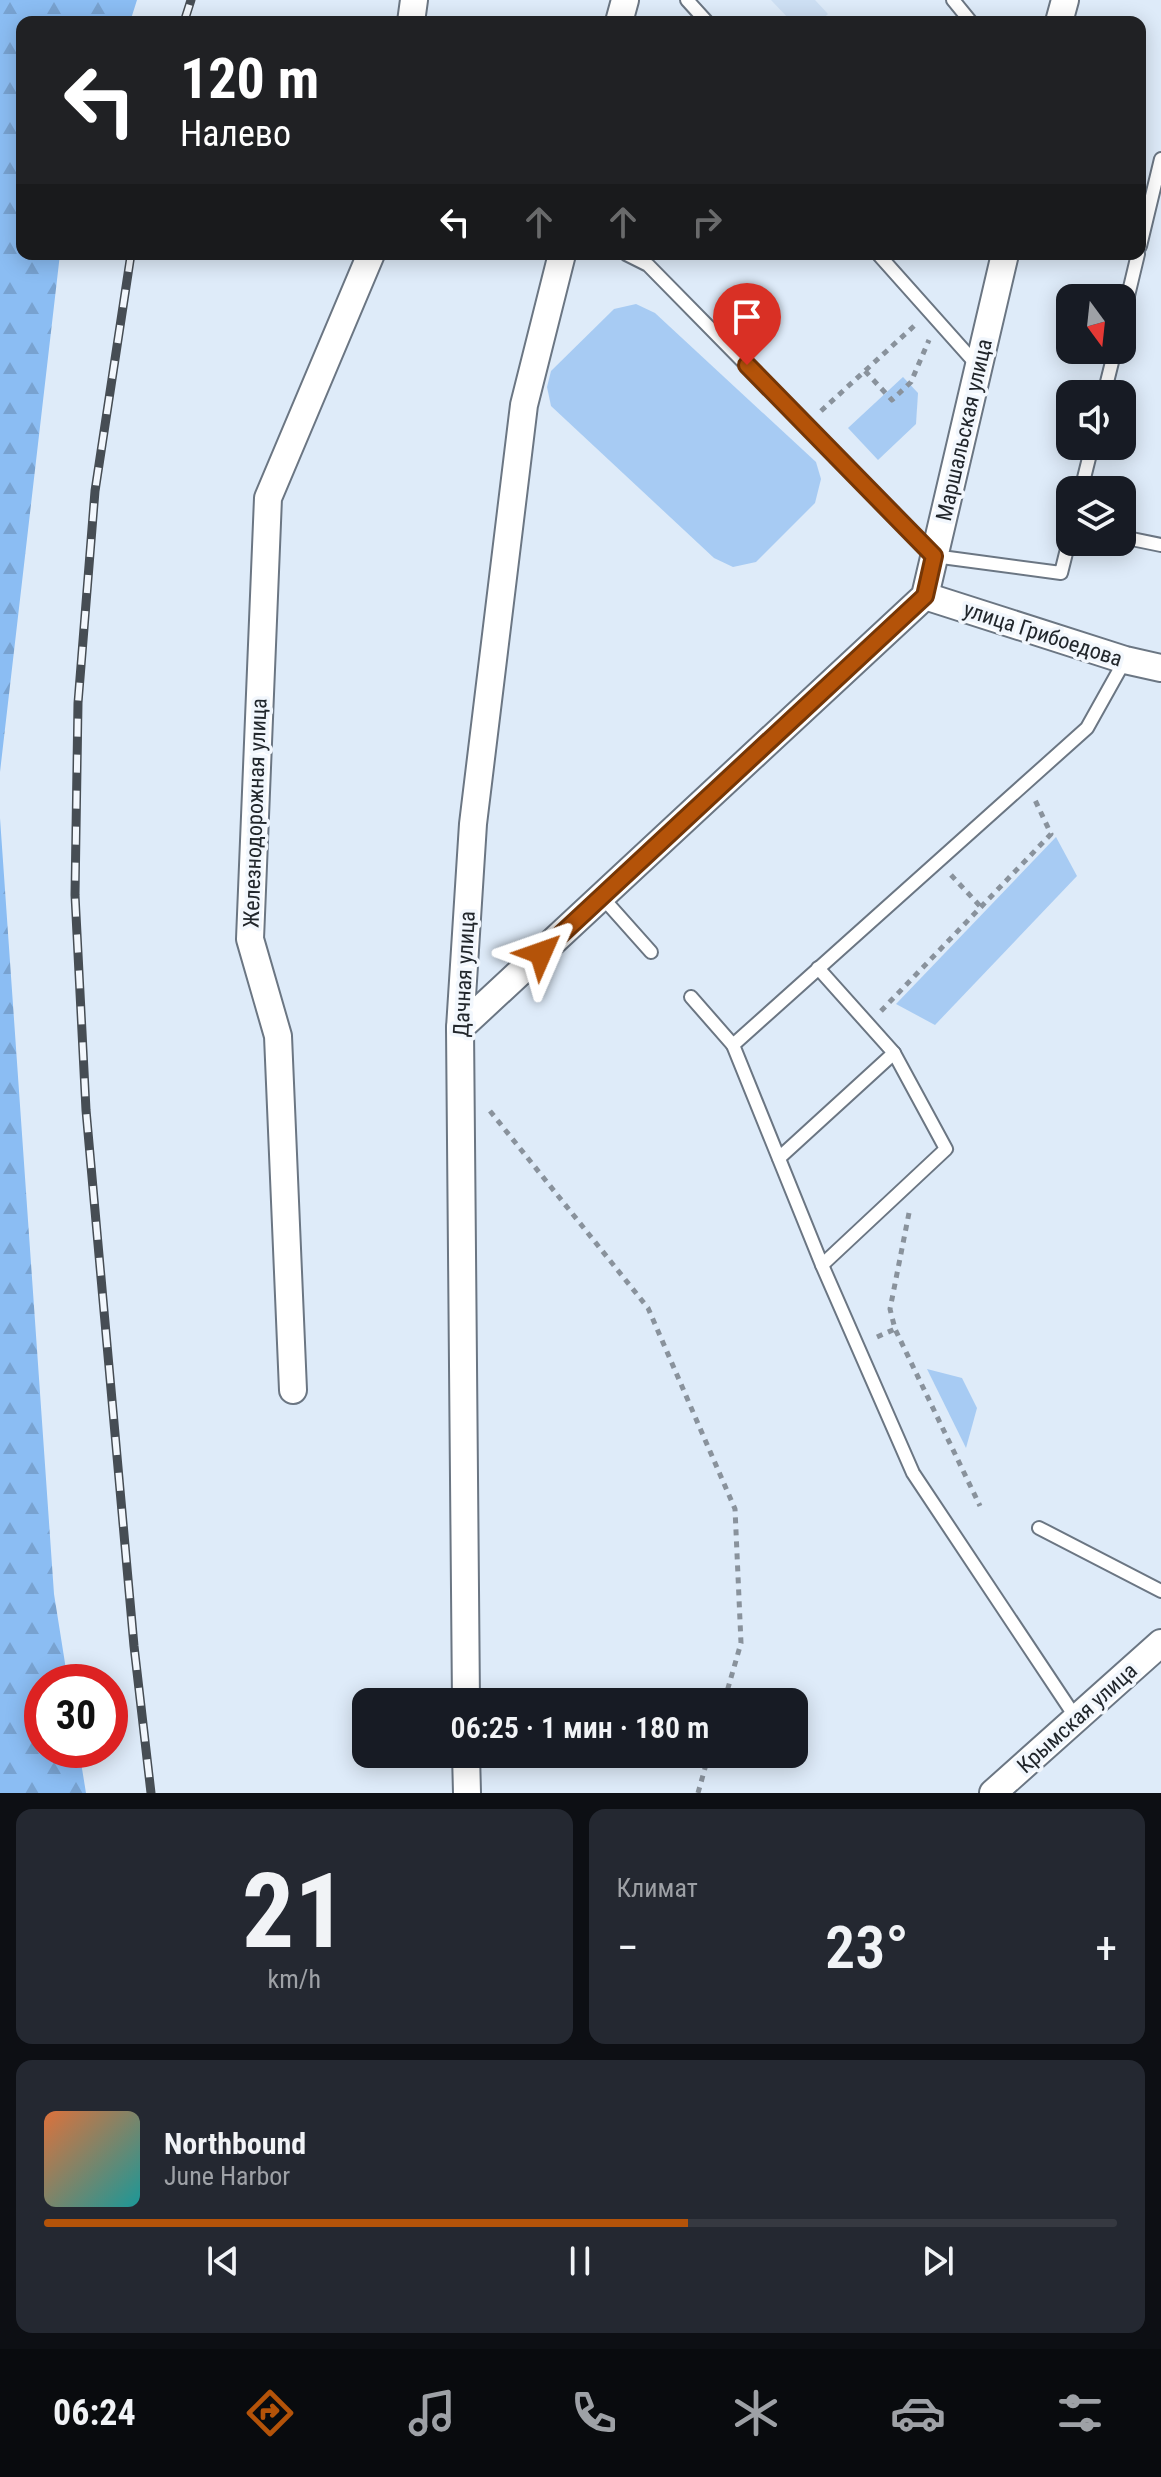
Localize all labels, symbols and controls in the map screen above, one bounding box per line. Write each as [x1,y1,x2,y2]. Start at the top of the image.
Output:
text: 120 m [180,46,319,112]
icon: left [48,48,152,152]
text: Налево [180,113,291,155]
icon: left [433,200,477,244]
icon: ahead [517,200,561,244]
icon: ahead [601,200,645,244]
icon: right [685,200,729,244]
pin [713,283,781,365]
north arrow [1056,284,1136,364]
map controls [1056,284,1136,556]
icon: arrive [725,295,769,339]
street label: Маршальская улица [931,337,997,523]
button: sound [1056,380,1136,460]
button: layers [1056,476,1136,556]
street label: улица Грибоедова [961,597,1125,671]
street label: Железнодорожная улица [238,698,272,928]
street label: Дачная улица [448,910,480,1038]
position arrow [499,911,583,995]
street label: Крымская улица [1012,1658,1142,1778]
speed limit sign: 30 [24,1664,128,1768]
text: 06:25 · 1 мин · 180 m [451,1710,709,1745]
text: 21 [242,1851,347,1972]
text: Климат [617,1873,698,1903]
text: 23° [825,1912,909,1983]
text: − [617,1922,639,1974]
text: + [1095,1922,1117,1974]
text: km/h [268,1964,321,1994]
text: Northbound [164,2126,306,2161]
text: June Harbor [164,2161,290,2191]
icon: previous [201,2239,245,2283]
icon: pause [558,2239,602,2283]
icon: next [916,2239,960,2283]
icon: directions [242,2385,298,2441]
icon: music [404,2385,460,2441]
icon: phone [566,2385,622,2441]
icon: climate [728,2385,784,2441]
icon: car [890,2385,946,2441]
icon: filters [1052,2385,1108,2441]
text: 06:24 [53,2392,136,2434]

